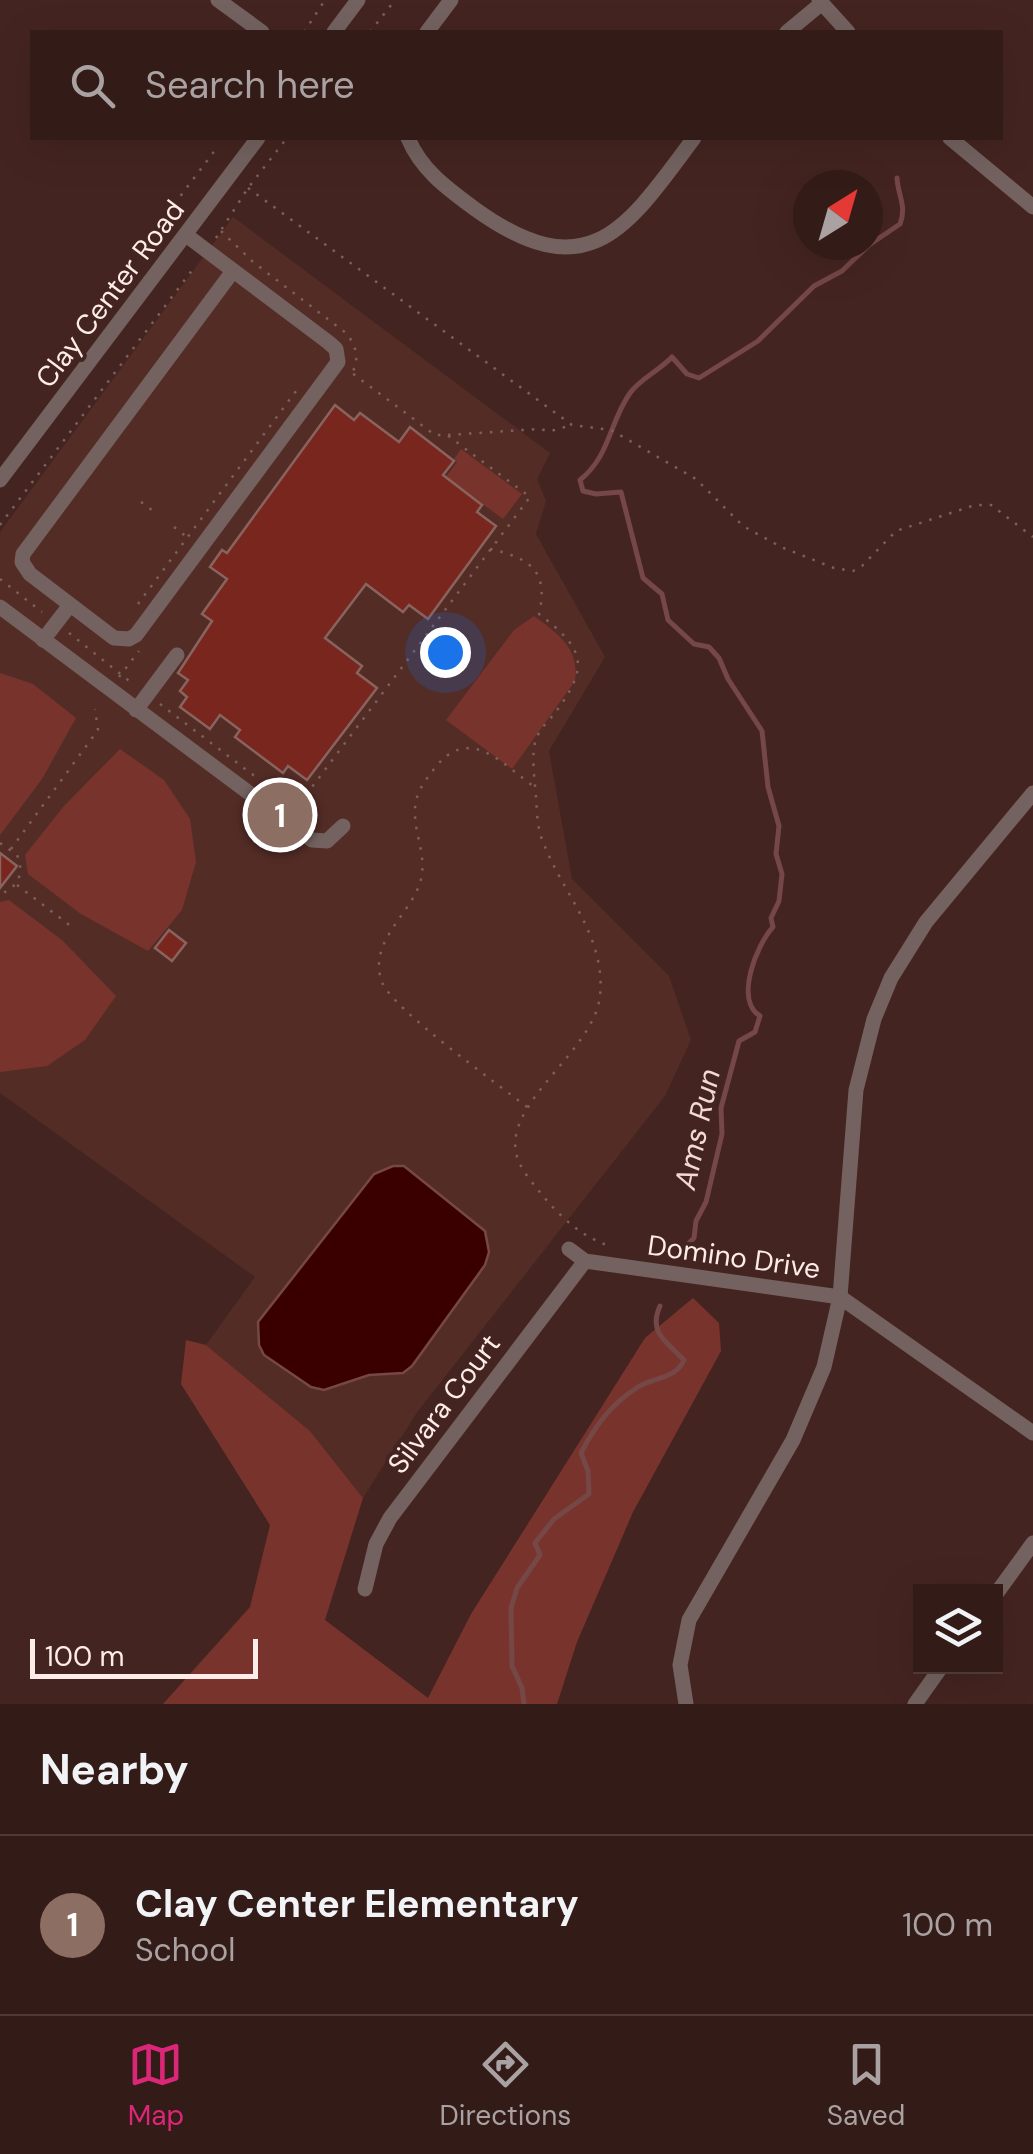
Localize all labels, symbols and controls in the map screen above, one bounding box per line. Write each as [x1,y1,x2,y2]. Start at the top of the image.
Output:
search box [30,30,1003,140]
icon: search [65,58,120,113]
text: Search here [145,60,355,110]
north arrow [793,170,883,260]
street label: Clay Center Road [27,193,193,395]
your location [420,627,471,678]
pin: 1 [248,778,312,852]
water label: Ams Run [665,1065,729,1194]
street label: Domino Drive [645,1227,823,1287]
street label: Silvara Court [379,1327,509,1481]
map controls [913,1584,1003,1674]
button: layers [913,1584,1003,1674]
scale bar [30,1634,258,1678]
text: 100 m [45,1638,124,1675]
text: Nearby [40,1742,189,1797]
text: Clay Center Elementary [135,1879,579,1929]
text: 1 [67,1904,78,1946]
text: 100 m [902,1904,993,1946]
text: School [135,1929,235,1971]
tab: Map [128,2037,184,2134]
tab: Directions [440,2037,571,2134]
tab: Saved [827,2037,905,2134]

